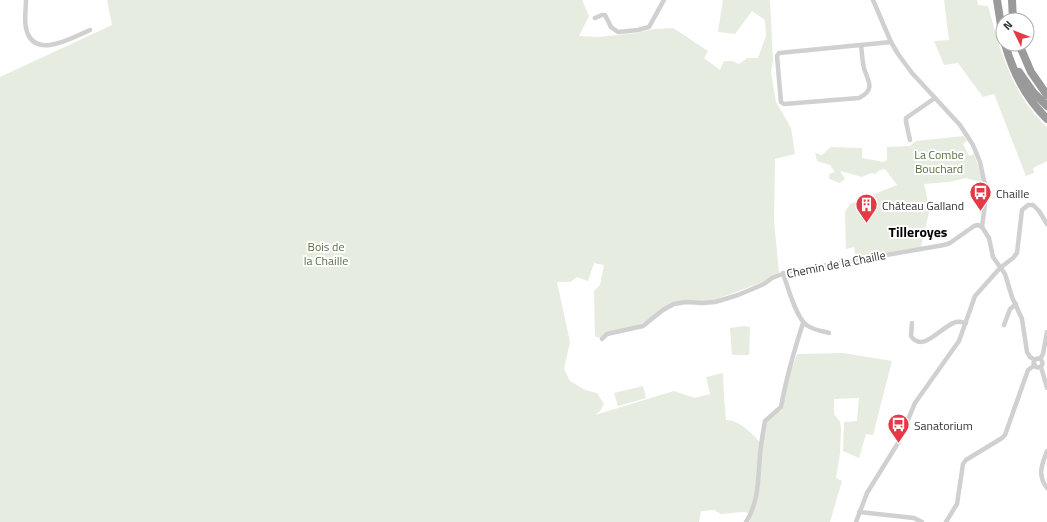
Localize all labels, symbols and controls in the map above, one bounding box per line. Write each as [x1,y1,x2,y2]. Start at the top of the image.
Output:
north arrow [995,12,1035,52]
text: N [999,17,1016,33]
park label: La Combe Bouchard [914,145,964,178]
bus stop icon: Chaille [968,180,994,213]
place label: Chaille [996,184,1029,203]
building icon: Château Galland [854,192,880,225]
place label: Château Galland [882,196,964,215]
district label: Tilleroyes [889,221,948,242]
park label: Bois de la Chaille [304,237,348,270]
street label: Chemin de la Chaille [785,245,887,283]
bus stop icon: Sanatorium [886,412,912,445]
place label: Sanatorium [914,416,973,435]

